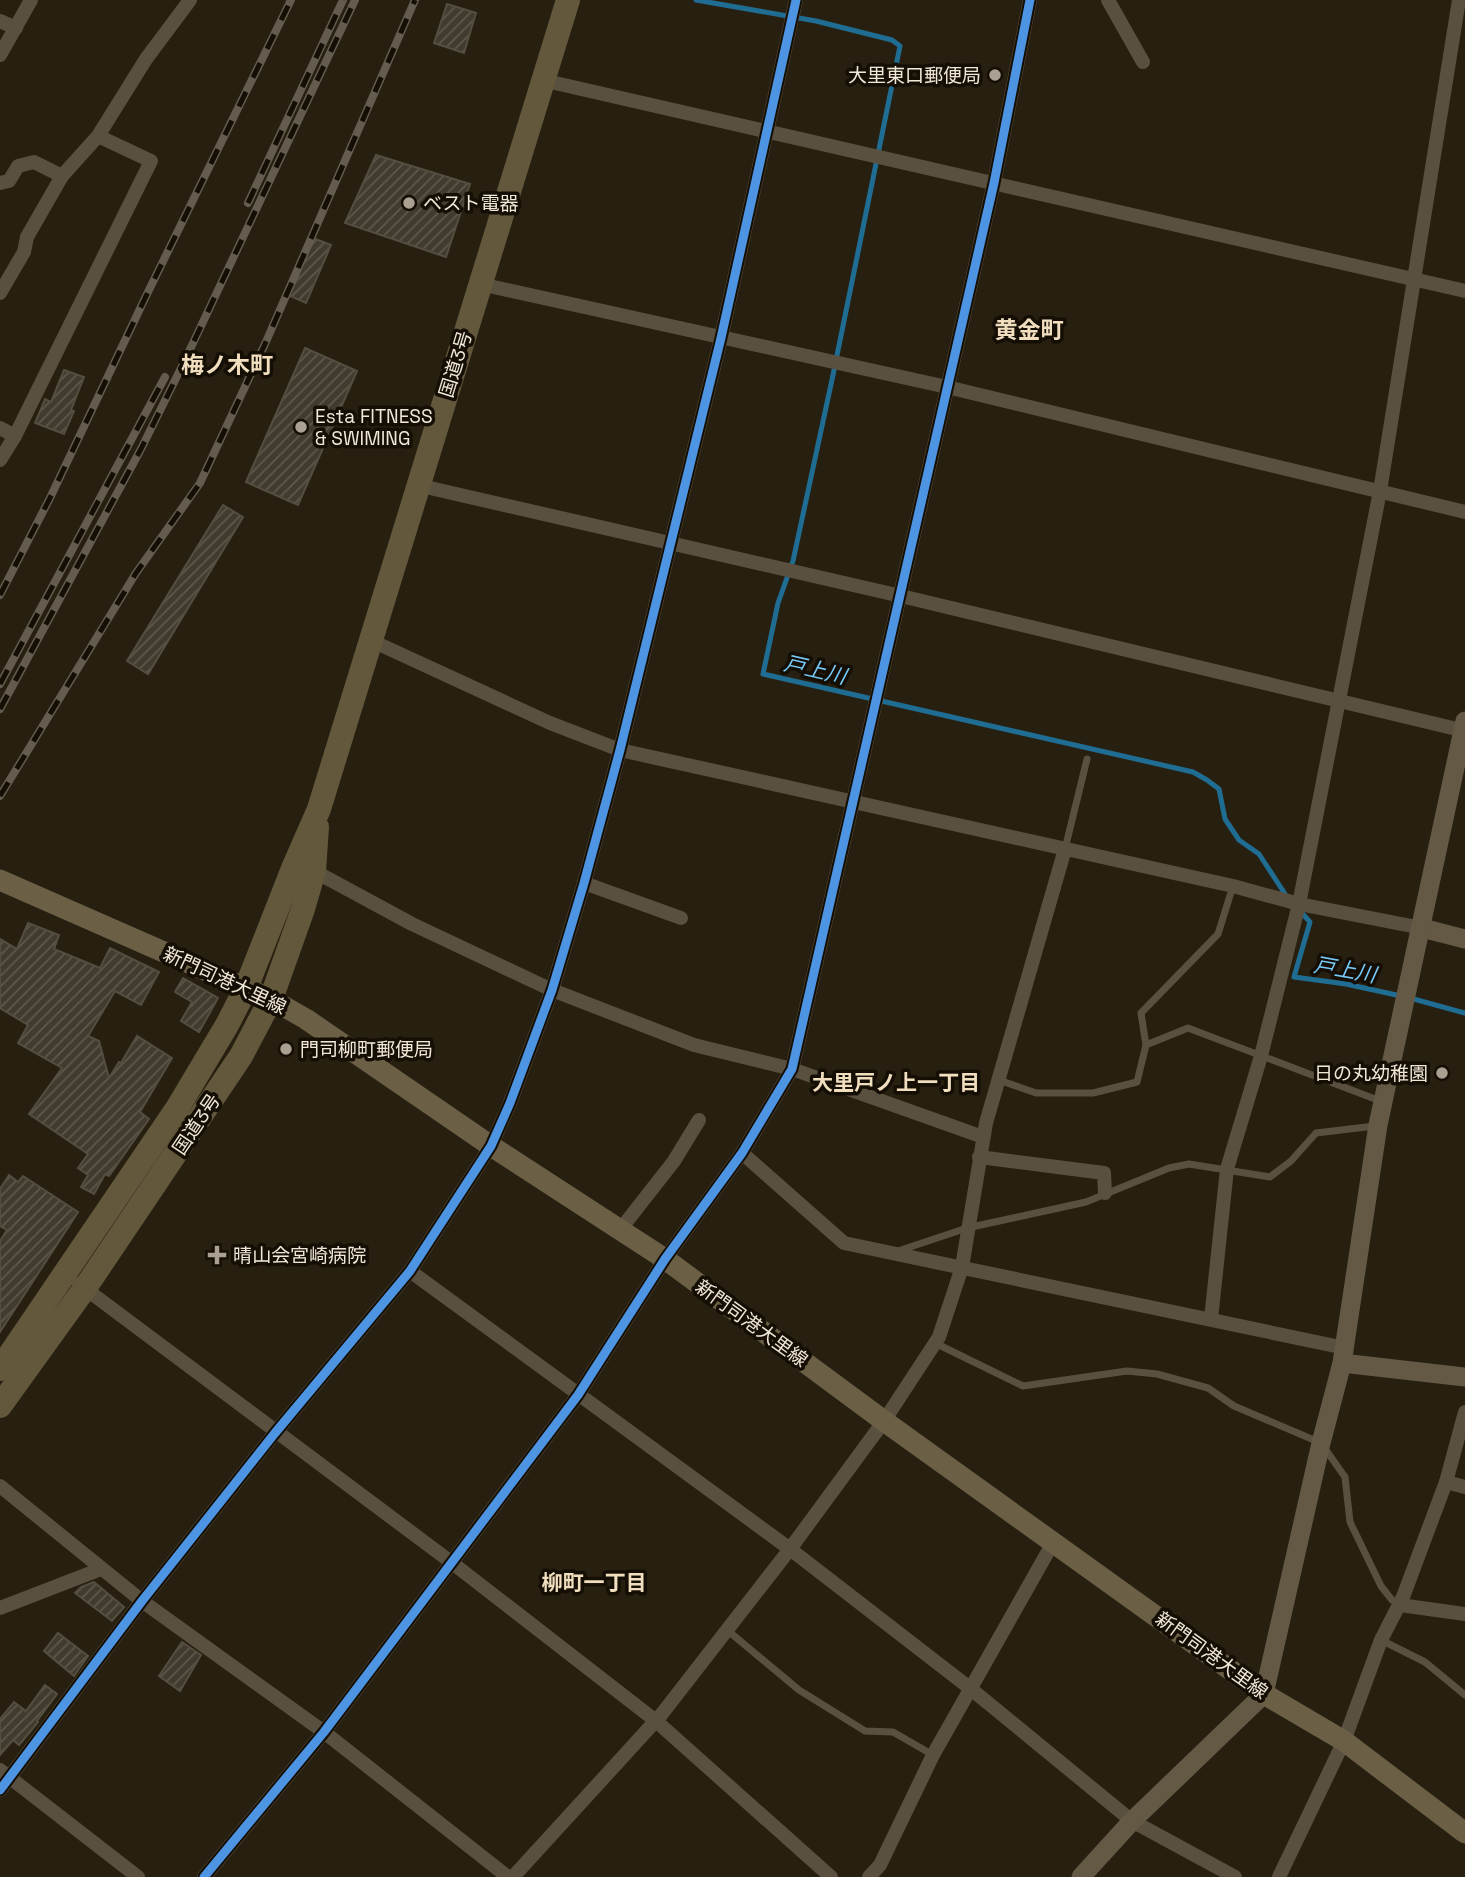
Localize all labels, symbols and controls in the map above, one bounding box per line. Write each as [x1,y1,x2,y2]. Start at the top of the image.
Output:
place label: 大里東口郵便局 [848,63,981,88]
marker: 大里東口郵便局 [987,67,1003,83]
place label: ベスト電器 [423,191,518,216]
marker: ベスト電器 [401,195,417,211]
district label: 黄金町 [995,315,1064,345]
street label: 国道3号 [434,328,477,401]
district label: 梅ノ木町 [181,350,273,380]
place label: Esta FITNESS & SWIMING [315,404,433,451]
marker: Esta FITNESS & SWIMING [293,419,309,435]
water label: 戸上川 [781,649,851,690]
street label: 新門司港大里線 [159,941,290,1020]
water label: 戸上川 [1312,951,1380,989]
place label: 門司柳町郵便局 [300,1037,433,1062]
marker: 門司柳町郵便局 [278,1041,294,1057]
place label: 日の丸幼稚園 [1314,1061,1428,1086]
marker: 日の丸幼稚園 [1434,1065,1450,1081]
district label: 大里戸ノ上一丁目 [812,1069,980,1096]
street label: 国道3号 [167,1089,226,1160]
place label: 晴山会宮崎病院 [233,1243,366,1268]
marker: 晴山会宮崎病院 [207,1245,227,1265]
street label: 新門司港大里線 [691,1274,813,1373]
district label: 柳町一丁目 [542,1569,647,1596]
street label: 新門司港大里線 [1151,1606,1273,1705]

